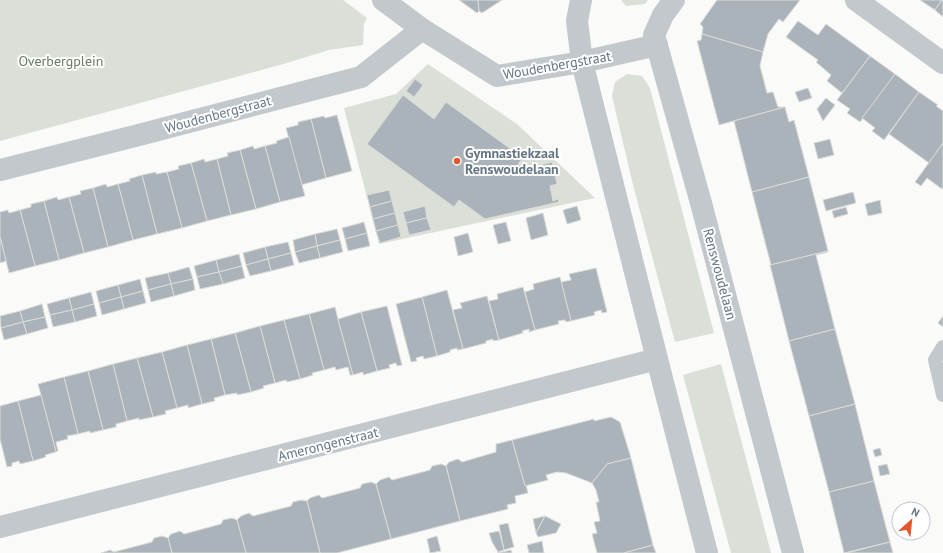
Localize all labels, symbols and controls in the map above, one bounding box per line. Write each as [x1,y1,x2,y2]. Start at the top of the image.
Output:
street label: Woudenbergstraat [502,47,613,83]
park label: Overbergplein [19,52,103,70]
street label: Woudenbergstraat [163,91,273,137]
place label: Gymnastiekzaal Renswoudelaan [465,144,560,178]
marker: Gymnastiekzaal Renswoudelaan [452,156,462,166]
street label: Renswoudelaan [699,226,741,322]
street label: Amerongenstraat [276,423,380,465]
north arrow [891,501,931,541]
text: N [909,504,922,520]

